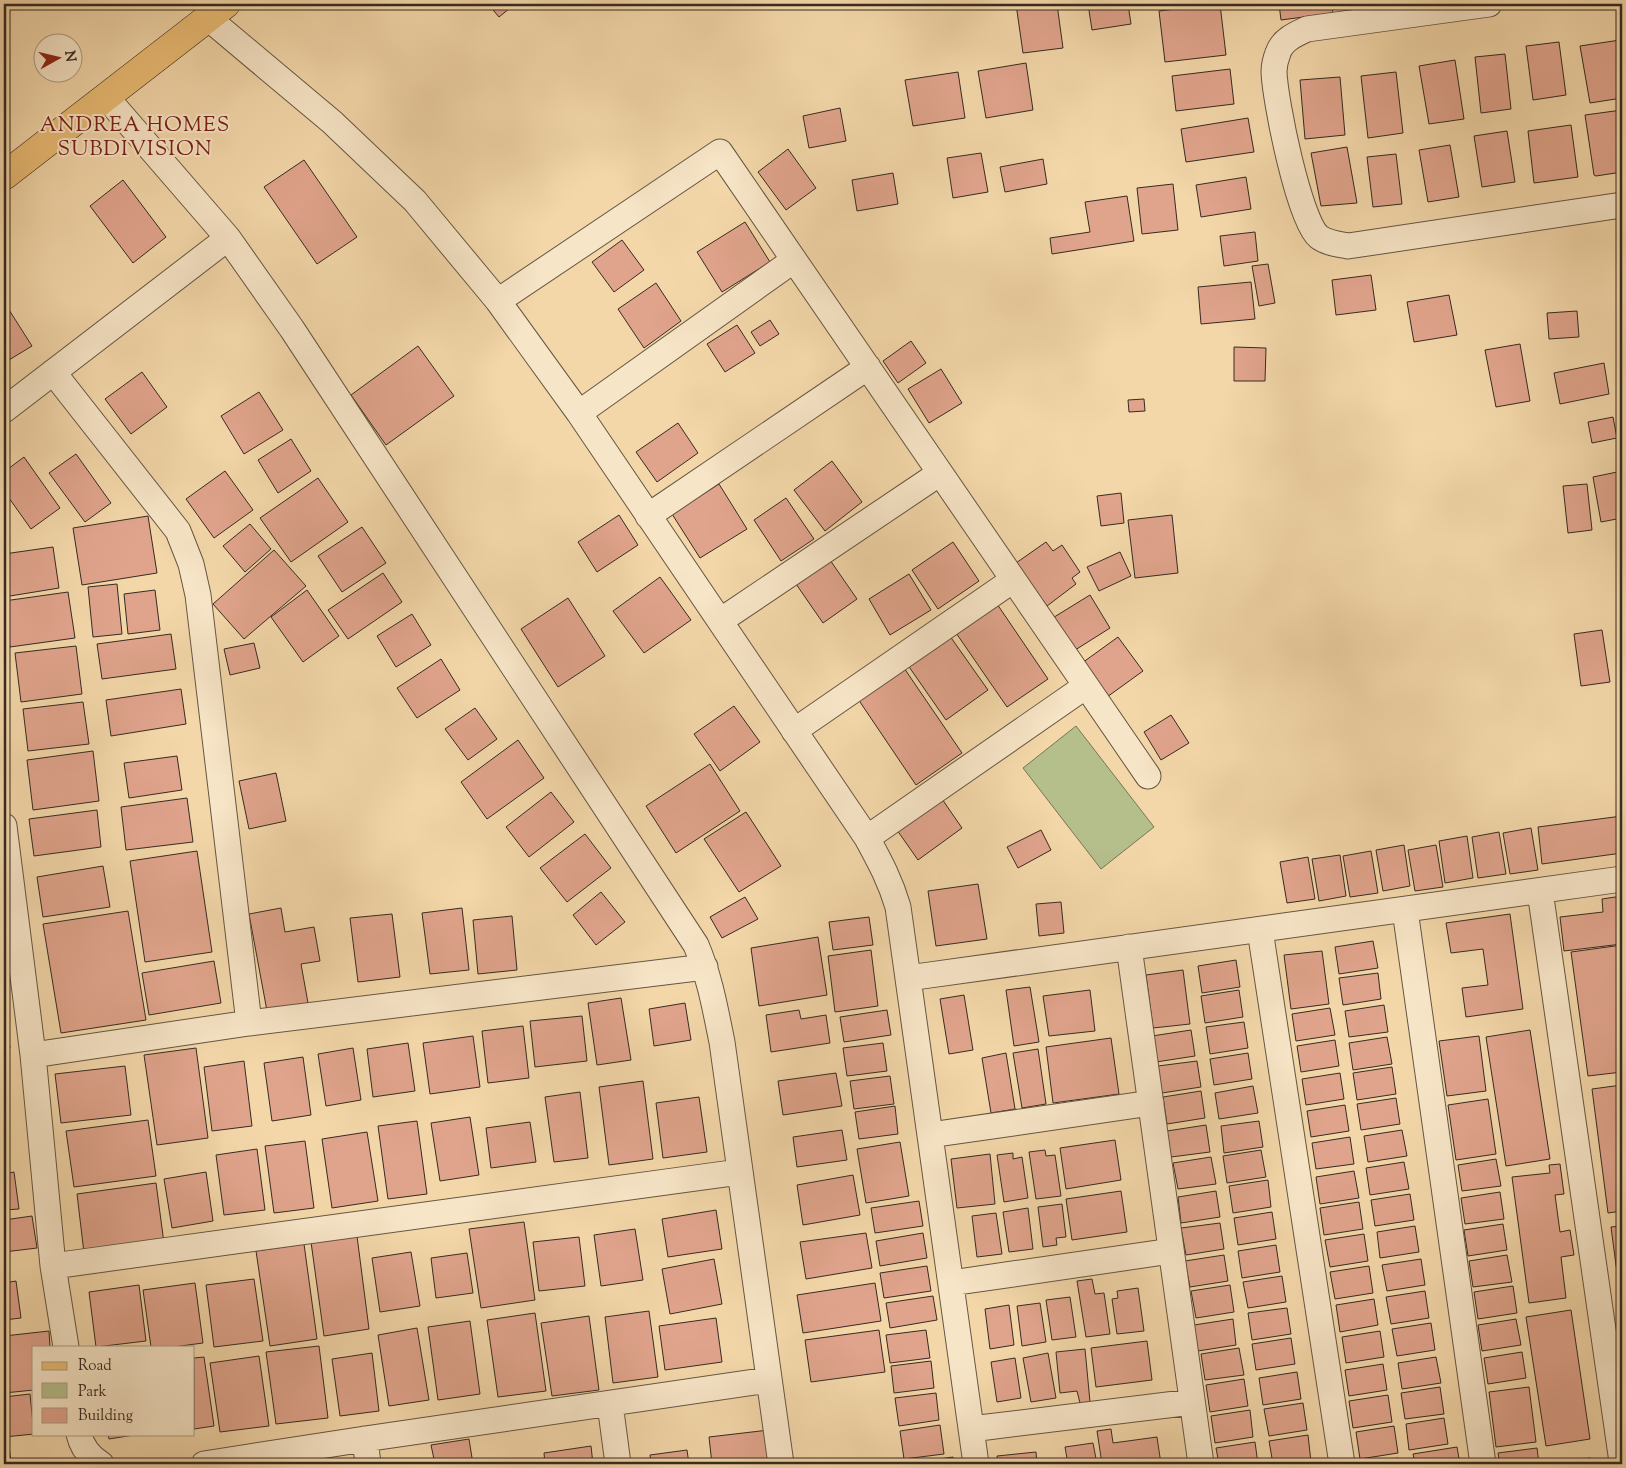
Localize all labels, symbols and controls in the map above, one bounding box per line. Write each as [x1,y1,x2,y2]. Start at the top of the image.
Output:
north arrow [32,32,82,82]
text: N [58,50,80,63]
district label: ANDREA HOMES SUBDIVISION [40,111,230,165]
legend [32,1346,195,1436]
text: Road [78,1356,112,1377]
text: Park [78,1382,107,1403]
text: Building [78,1406,133,1427]

